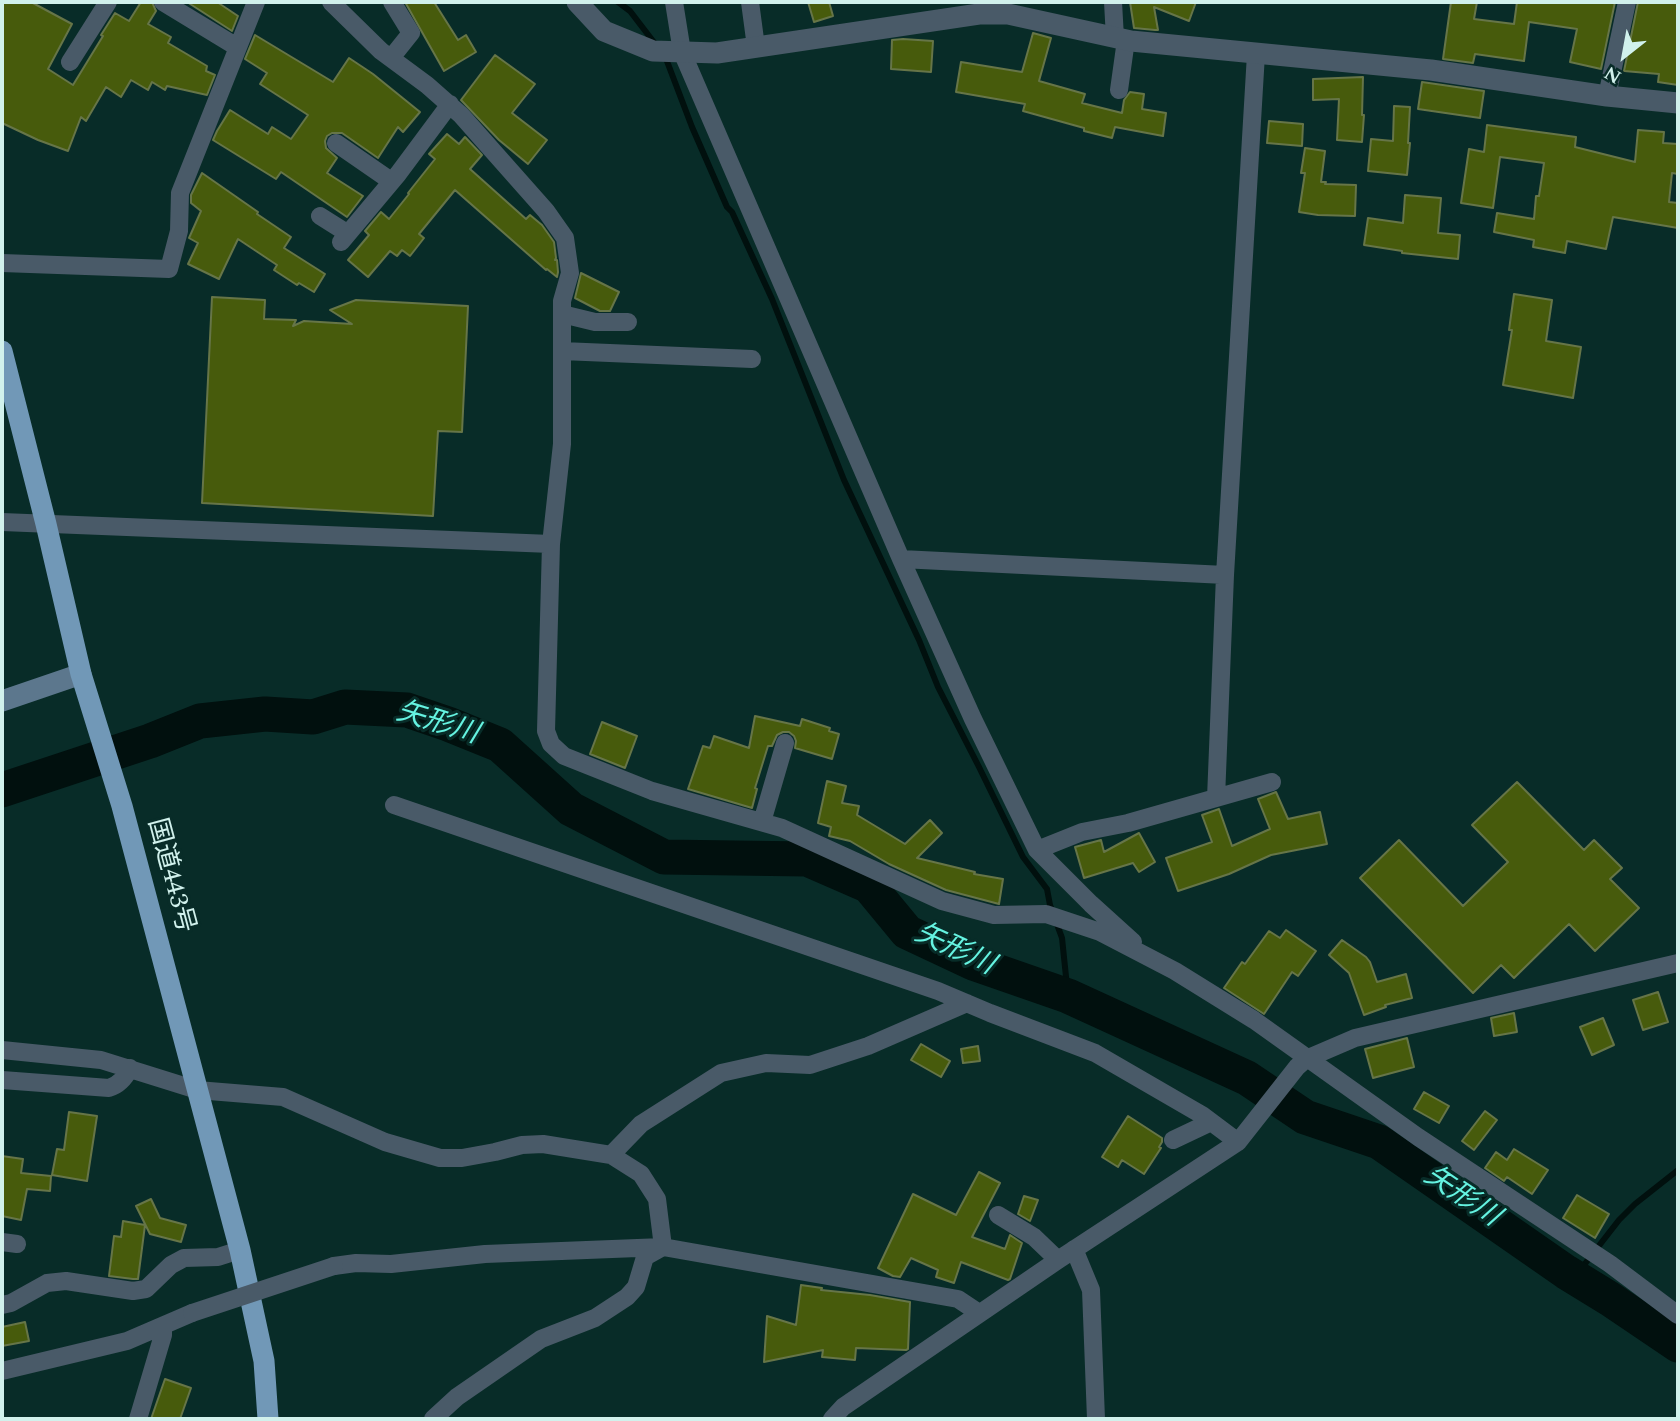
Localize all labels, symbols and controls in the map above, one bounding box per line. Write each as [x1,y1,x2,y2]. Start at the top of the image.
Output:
north arrow [1589,21,1659,91]
text: N [1599,58,1627,91]
water label: 矢形川 [392,697,482,753]
street label: 国道443号 [139,815,199,937]
water label: 矢形川 [909,918,999,984]
water label: 矢形川 [1417,1161,1505,1235]

